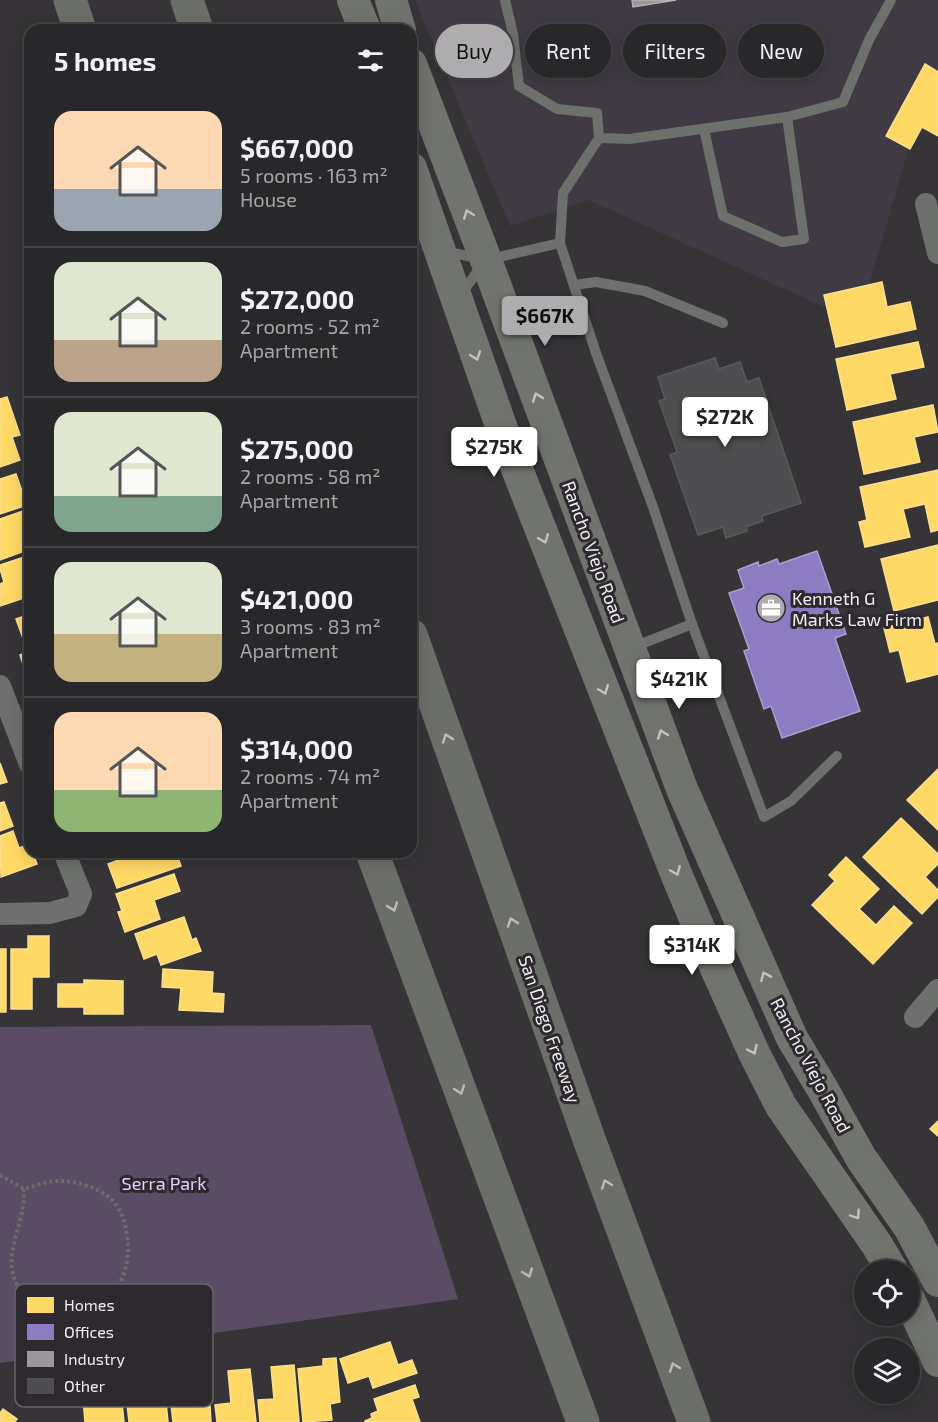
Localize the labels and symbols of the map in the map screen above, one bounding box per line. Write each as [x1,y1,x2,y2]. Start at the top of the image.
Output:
one-way arrow [463,209,475,220]
pin: $667K [503,296,587,347]
one-way arrow [468,350,481,361]
one-way arrow [531,392,544,403]
pin: $272K [683,397,767,448]
pin: $275K [452,427,536,478]
street label: Rancho Viejo Road [558,478,630,626]
one-way arrow [537,532,549,543]
place label: Kenneth G Marks Law Firm [792,587,922,630]
office icon: Kenneth G Marks Law Firm [755,592,787,624]
pin: $421K [637,659,721,710]
one-way arrow [597,684,609,695]
one-way arrow [656,729,669,740]
one-way arrow [442,733,455,744]
one-way arrow [669,865,681,876]
one-way arrow [385,901,398,912]
one-way arrow [507,917,520,927]
pin: $314K [650,925,734,976]
street label: San Diego Freeway [514,952,586,1106]
one-way arrow [760,972,772,983]
street label: Rancho Viejo Road [766,994,856,1136]
one-way arrow [746,1044,758,1055]
one-way arrow [453,1084,466,1095]
park label: Serra Park [122,1172,206,1194]
one-way arrow [600,1180,613,1190]
one-way arrow [849,1209,860,1220]
one-way arrow [521,1266,533,1277]
legend [15,1284,213,1407]
text: Homes [64,1295,115,1314]
text: Offices [64,1322,114,1341]
text: Industry [64,1349,125,1368]
one-way arrow [668,1362,681,1373]
text: Other [64,1376,106,1395]

